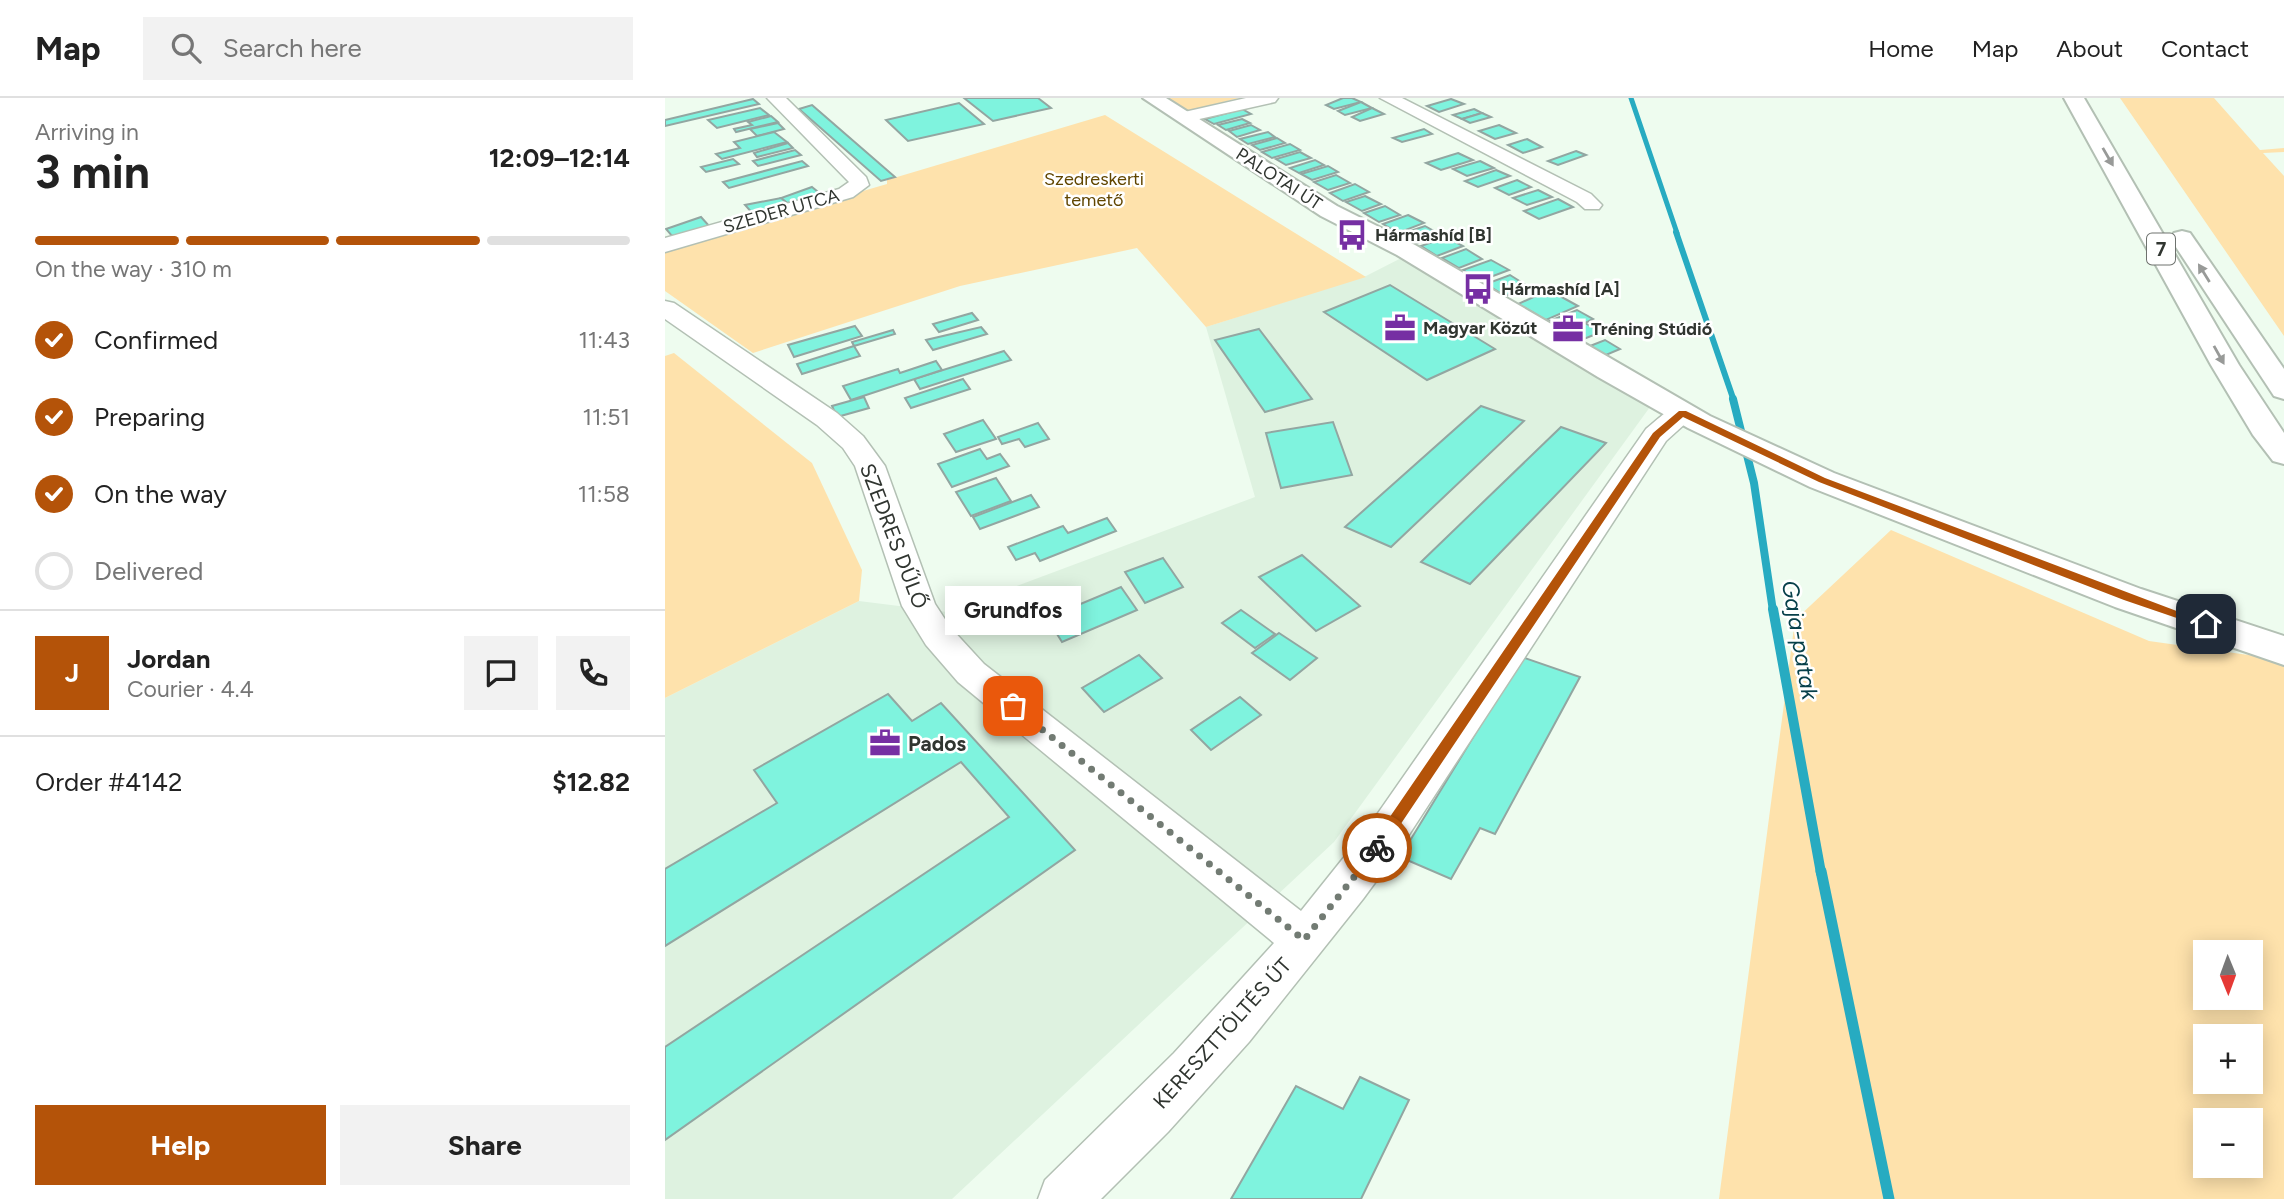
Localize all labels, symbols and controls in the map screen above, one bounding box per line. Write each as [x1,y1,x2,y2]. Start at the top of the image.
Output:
search box [143,17,633,80]
text: Map [35,29,101,68]
icon: search [167,29,205,67]
text: Search here [223,32,362,64]
text: Home [1868,34,1934,63]
text: Map [1972,34,2018,63]
text: About [2056,34,2123,63]
text: Contact [2161,34,2249,63]
text: Arriving in [35,118,139,146]
text: 12:09–12:14 [489,142,630,174]
street label: PALOTAI ÚT [1232,143,1326,215]
text: 3 min [35,144,150,200]
one-way arrow [2102,148,2114,167]
park label: Szedreskerti temető [1044,168,1144,211]
street label: SZEDER UTCA [720,184,842,238]
bus stop icon: Hármashíd [B] [1335,218,1369,252]
place label: Hármashíd [B] [1375,224,1492,246]
road number: 7 [2147,234,2175,265]
text: On the way · 310 m [35,255,232,283]
one-way arrow [2198,263,2211,283]
bus stop icon: Hármashíd [A] [1461,272,1495,306]
place label: Hármashíd [A] [1501,278,1620,300]
office icon: Magyar Közút [1383,311,1417,345]
office icon: Tréning Stúdió [1551,312,1585,346]
place label: Magyar Közút [1423,317,1538,339]
place label: Tréning Stúdió [1591,318,1712,340]
icon: check [35,321,73,359]
text: Confirmed [94,324,218,356]
text: 11:43 [578,326,630,354]
one-way arrow [2213,346,2225,366]
icon: check [35,398,73,436]
text: Preparing [94,401,205,433]
text: 11:51 [582,403,630,431]
street label: SZEDRES DŰLŐ [855,460,933,612]
icon: check [35,475,73,513]
text: On the way [94,478,227,510]
text: 11:58 [578,480,630,508]
text: Delivered [94,555,203,587]
water label: Gaja-patak [1776,578,1824,703]
callout: Grundfos [945,587,1081,636]
pin [2176,594,2236,654]
text: Grundfos [964,596,1062,624]
icon: home [2187,605,2225,643]
button: chat [464,636,538,710]
button: phone [556,636,630,710]
text: Jordan [127,643,210,675]
text: J [65,657,79,689]
text: Courier · 4.4 [127,675,254,703]
pin [983,676,1043,736]
icon: bag [994,687,1032,725]
office icon: Pados [868,726,902,760]
place label: Pados [908,731,966,756]
text: Order #4142 [35,766,183,798]
text: $12.82 [552,766,630,798]
courier [1342,813,1412,883]
icon: bike [1358,829,1396,867]
north arrow [2193,940,2263,1010]
map controls [2193,940,2263,1178]
street label: KERESZTTÖLTÉS ÚT [1148,952,1297,1114]
button: + [2193,1024,2263,1094]
button: Help [35,1105,326,1185]
button: Share [340,1105,630,1185]
button: − [2193,1108,2263,1178]

